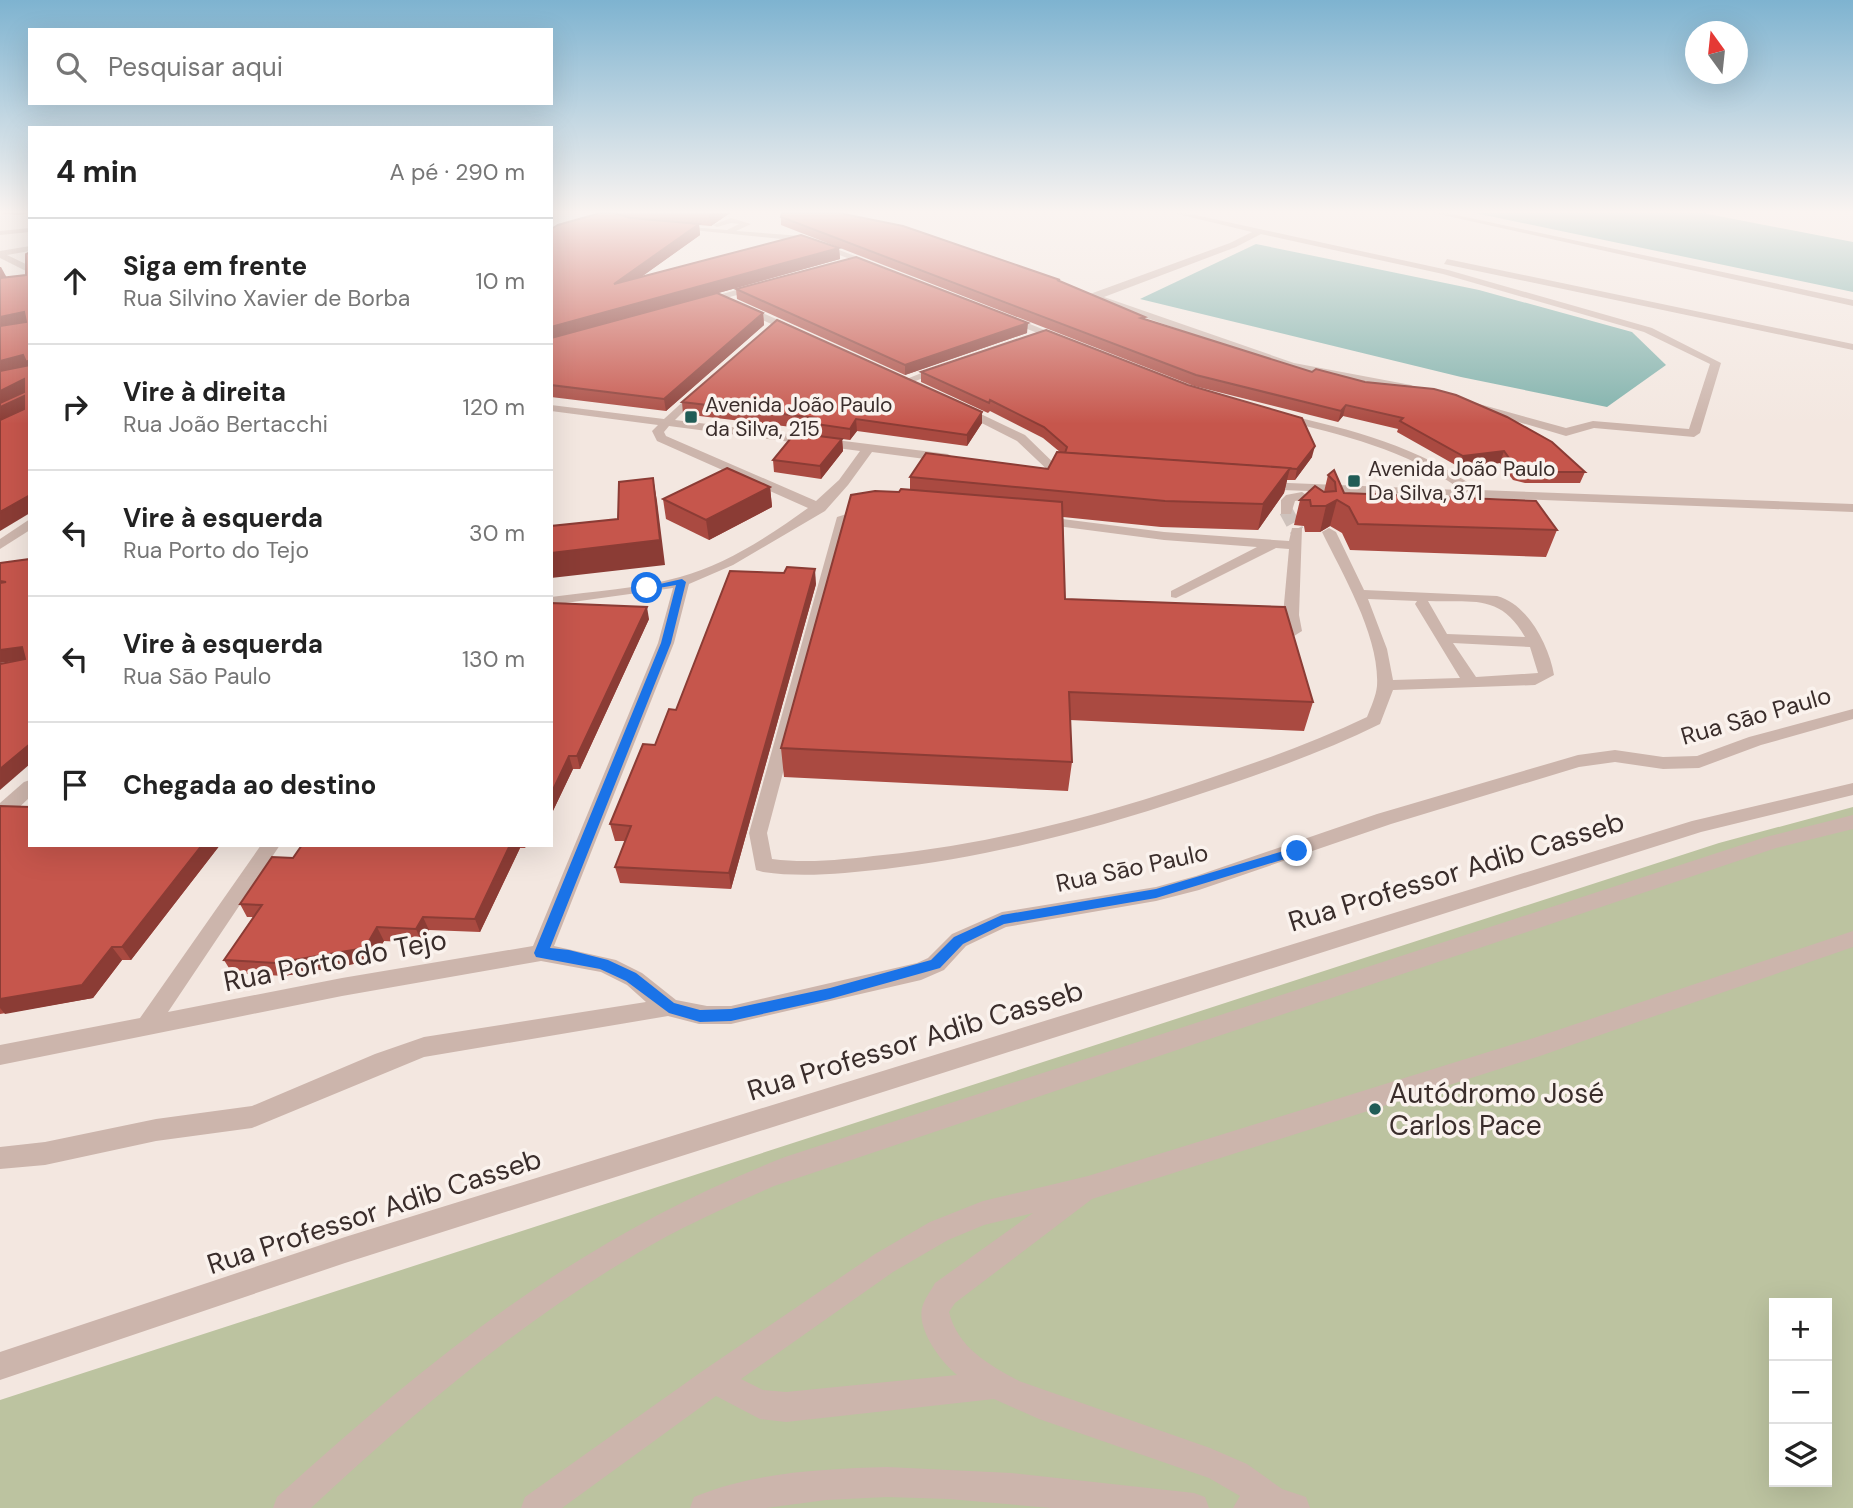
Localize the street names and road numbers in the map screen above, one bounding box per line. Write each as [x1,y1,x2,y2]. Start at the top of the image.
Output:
street label: Rua Sāo Paulo [1677,679,1835,752]
street label: Rua Professor Adib Casseb [1284,803,1629,940]
street label: Rua Sāo Paulo [1053,836,1211,899]
street label: Rua Porto do Tejo [220,921,450,1000]
street label: Rua Professor Adib Casseb [743,972,1088,1109]
street label: Rua Professor Adib Casseb [202,1140,546,1283]

